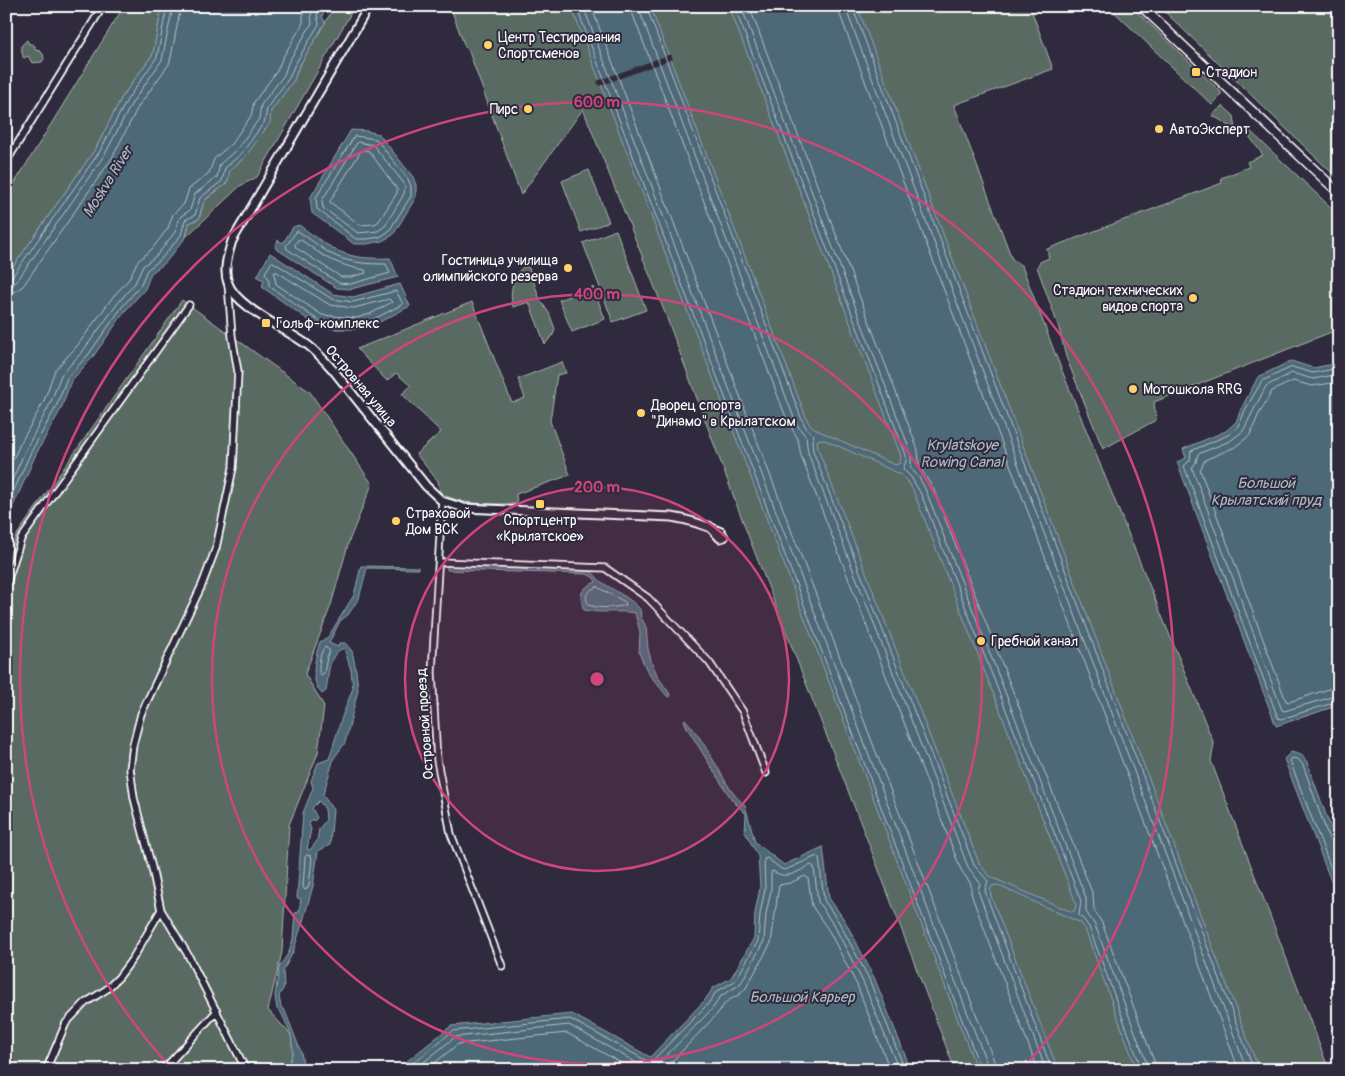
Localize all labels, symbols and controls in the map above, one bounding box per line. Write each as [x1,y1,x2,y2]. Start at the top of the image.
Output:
place label: Центр Тестирования Спортсменов [498,29,621,62]
marker: Центр Тестирования Спортсменов [482,39,494,51]
place label: Стадион [1206,64,1257,81]
marker: Стадион [1190,66,1202,78]
text: 600 m [574,93,620,112]
place label: Пирс [490,101,518,118]
marker: Пирс [522,103,534,115]
place label: АвтоЭксперт [1169,121,1250,138]
marker: АвтоЭксперт [1153,123,1165,135]
water label: Moskva River [79,142,138,221]
place label: Гостиница училища олимпийского резерва [423,252,558,285]
marker: Гостиница училища олимпийского резерва [562,262,574,274]
place label: Стадион технических видов спорта [1053,282,1183,315]
text: 400 m [574,285,620,304]
marker: Стадион технических видов спорта [1187,292,1199,304]
place label: Гольф-комплекс [276,315,380,332]
marker: Гольф-комплекс [260,317,272,329]
street label: Островная улица [322,342,400,430]
place label: Мотошкола RRG [1143,381,1242,398]
marker: Мотошкола RRG [1127,383,1139,395]
place label: Дворец спорта "Динамо" в Крылатском [650,397,796,430]
marker: Дворец спорта "Динамо" в Крылатском [635,407,647,419]
water label: Krylatskoye Rowing Canal [920,436,1005,472]
water label: Большой Крылатский пруд [1211,474,1323,510]
text: 200 m [574,478,620,497]
marker: Спортцентр «Крылатское» [534,498,546,510]
place label: Страховой Дом ВСК [405,505,470,538]
place label: Спортцентр «Крылатское» [496,512,584,545]
marker: Страховой Дом ВСК [390,515,402,527]
place label: Гребной канал [991,633,1078,650]
marker: Гребной канал [975,635,987,647]
street label: Островной проезд [413,667,437,780]
centre of rings [588,670,606,688]
water label: Большой Карьер [749,988,855,1007]

